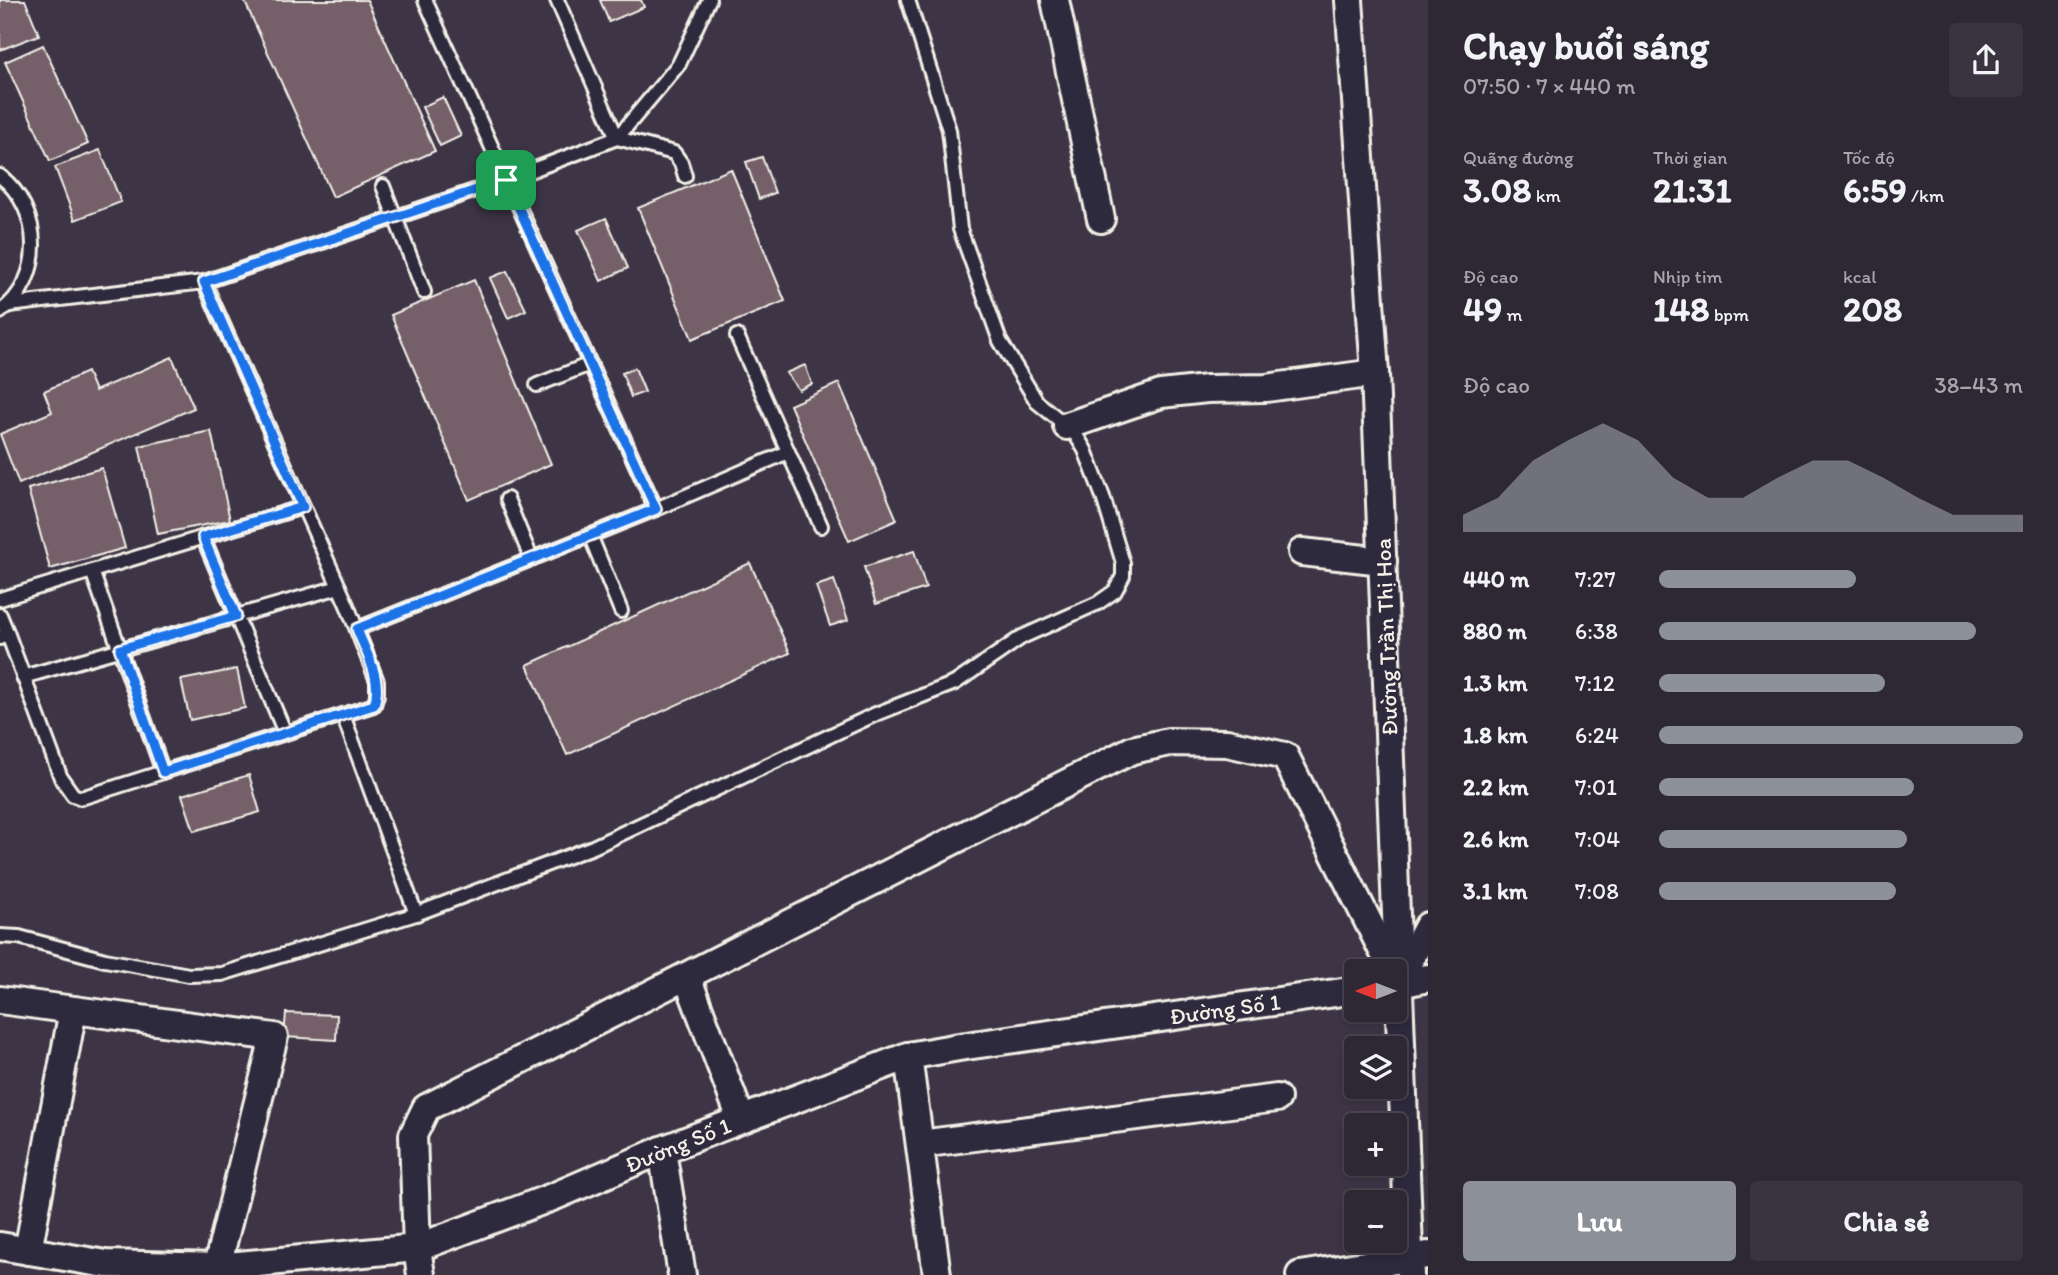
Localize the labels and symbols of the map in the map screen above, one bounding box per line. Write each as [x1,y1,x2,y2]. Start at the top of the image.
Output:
pin [476,150,536,210]
street label: Đường Trần Thị Hoa [1369,538,1403,736]
north arrow [1344,959,1407,1022]
street label: Đường Số 1 [1168,987,1282,1031]
street label: Đường Số 1 [621,1111,735,1179]

